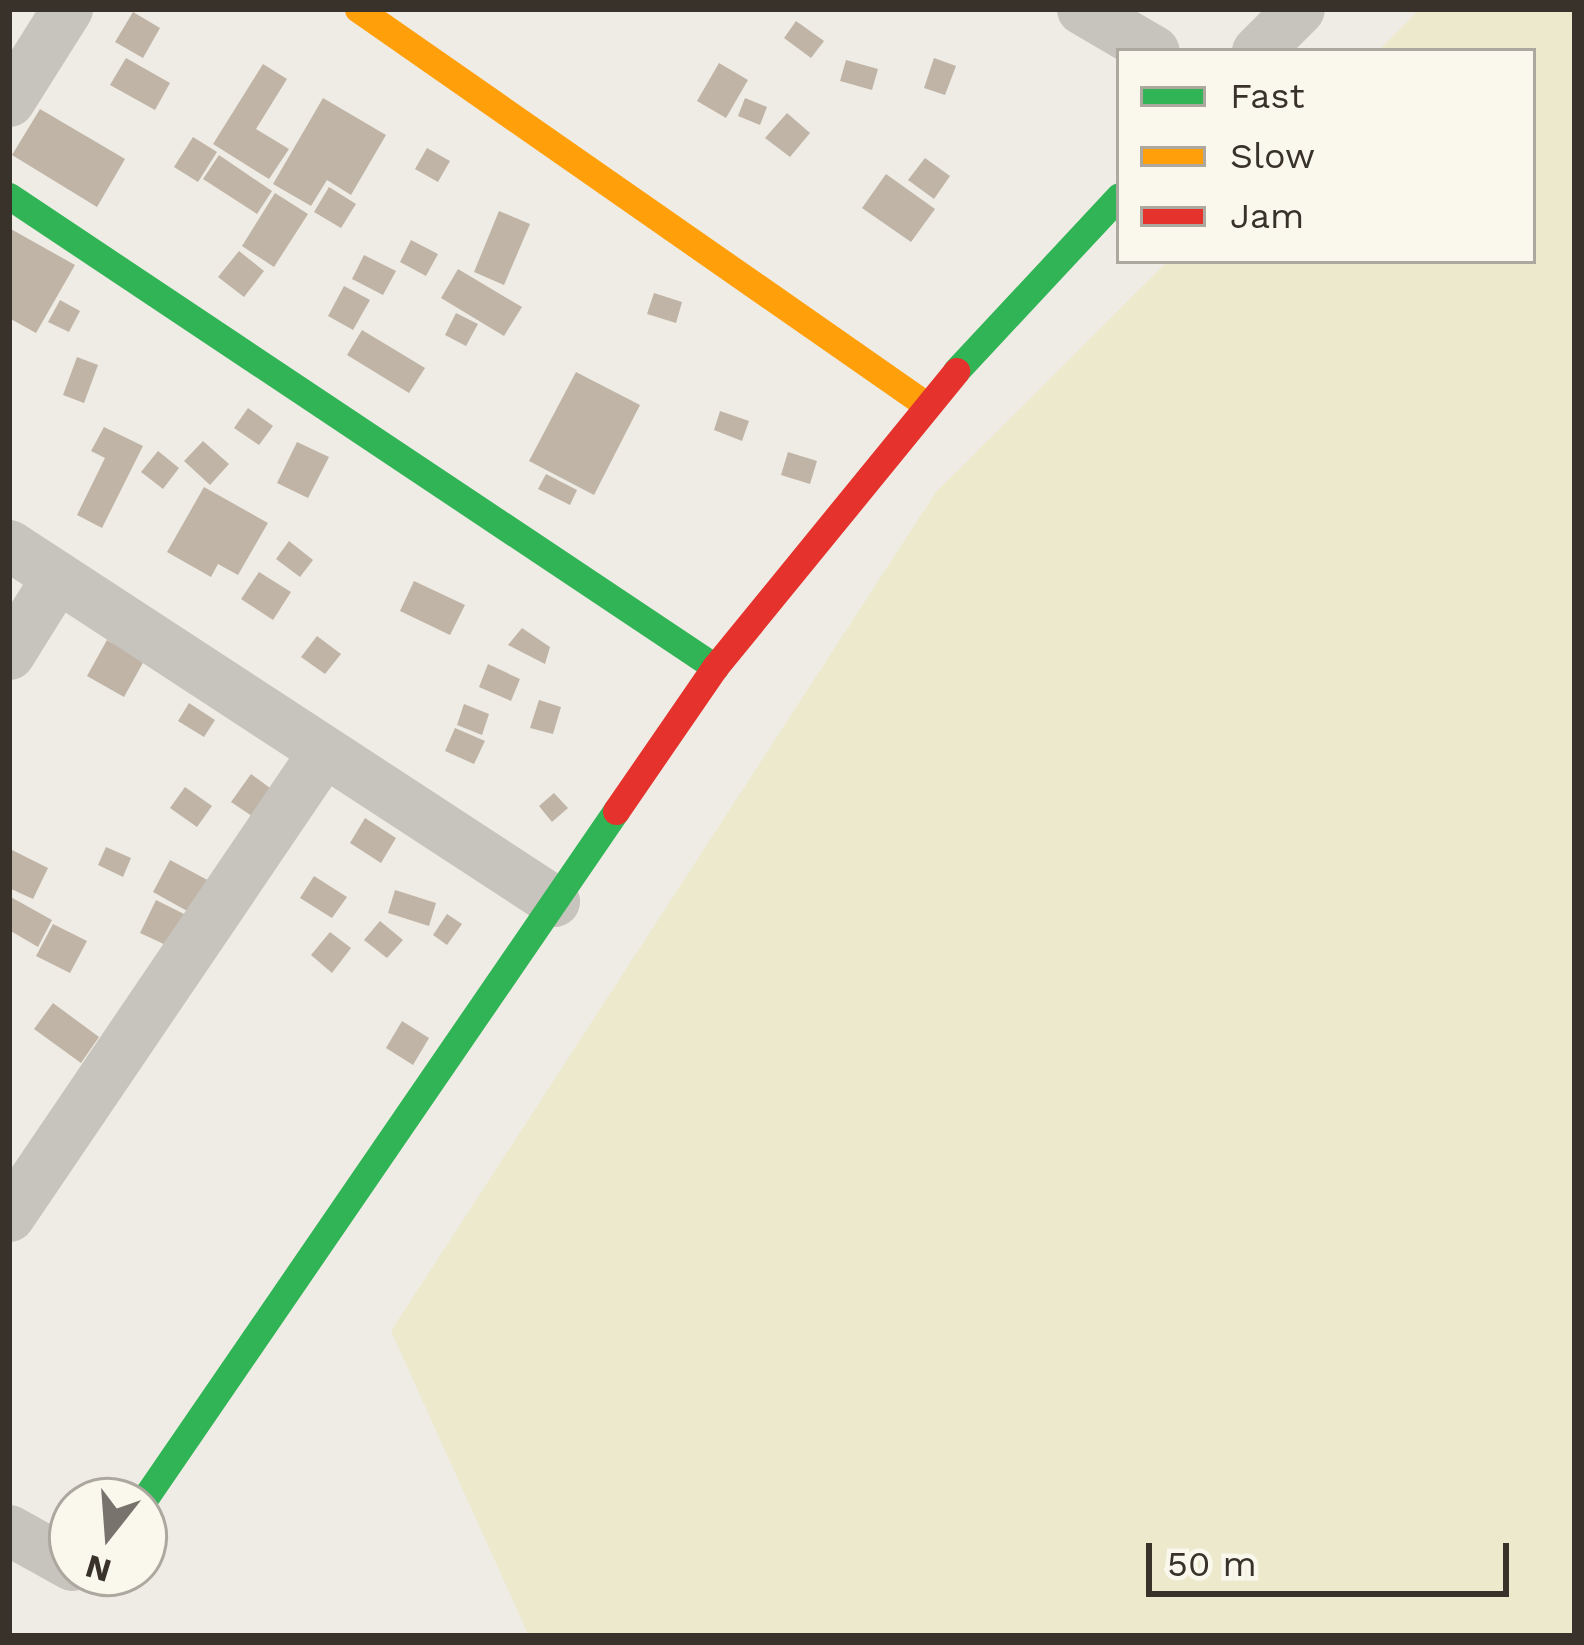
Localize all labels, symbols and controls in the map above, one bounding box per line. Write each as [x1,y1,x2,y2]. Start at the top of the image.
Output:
legend [1116,48,1536,264]
text: Fast [1230,75,1305,117]
text: Slow [1230,135,1315,177]
text: Jam [1230,195,1304,237]
north arrow [48,1477,168,1597]
scale bar [1152,1519,1515,1593]
text: 50 m [1167,1543,1257,1585]
text: N [81,1547,116,1591]

